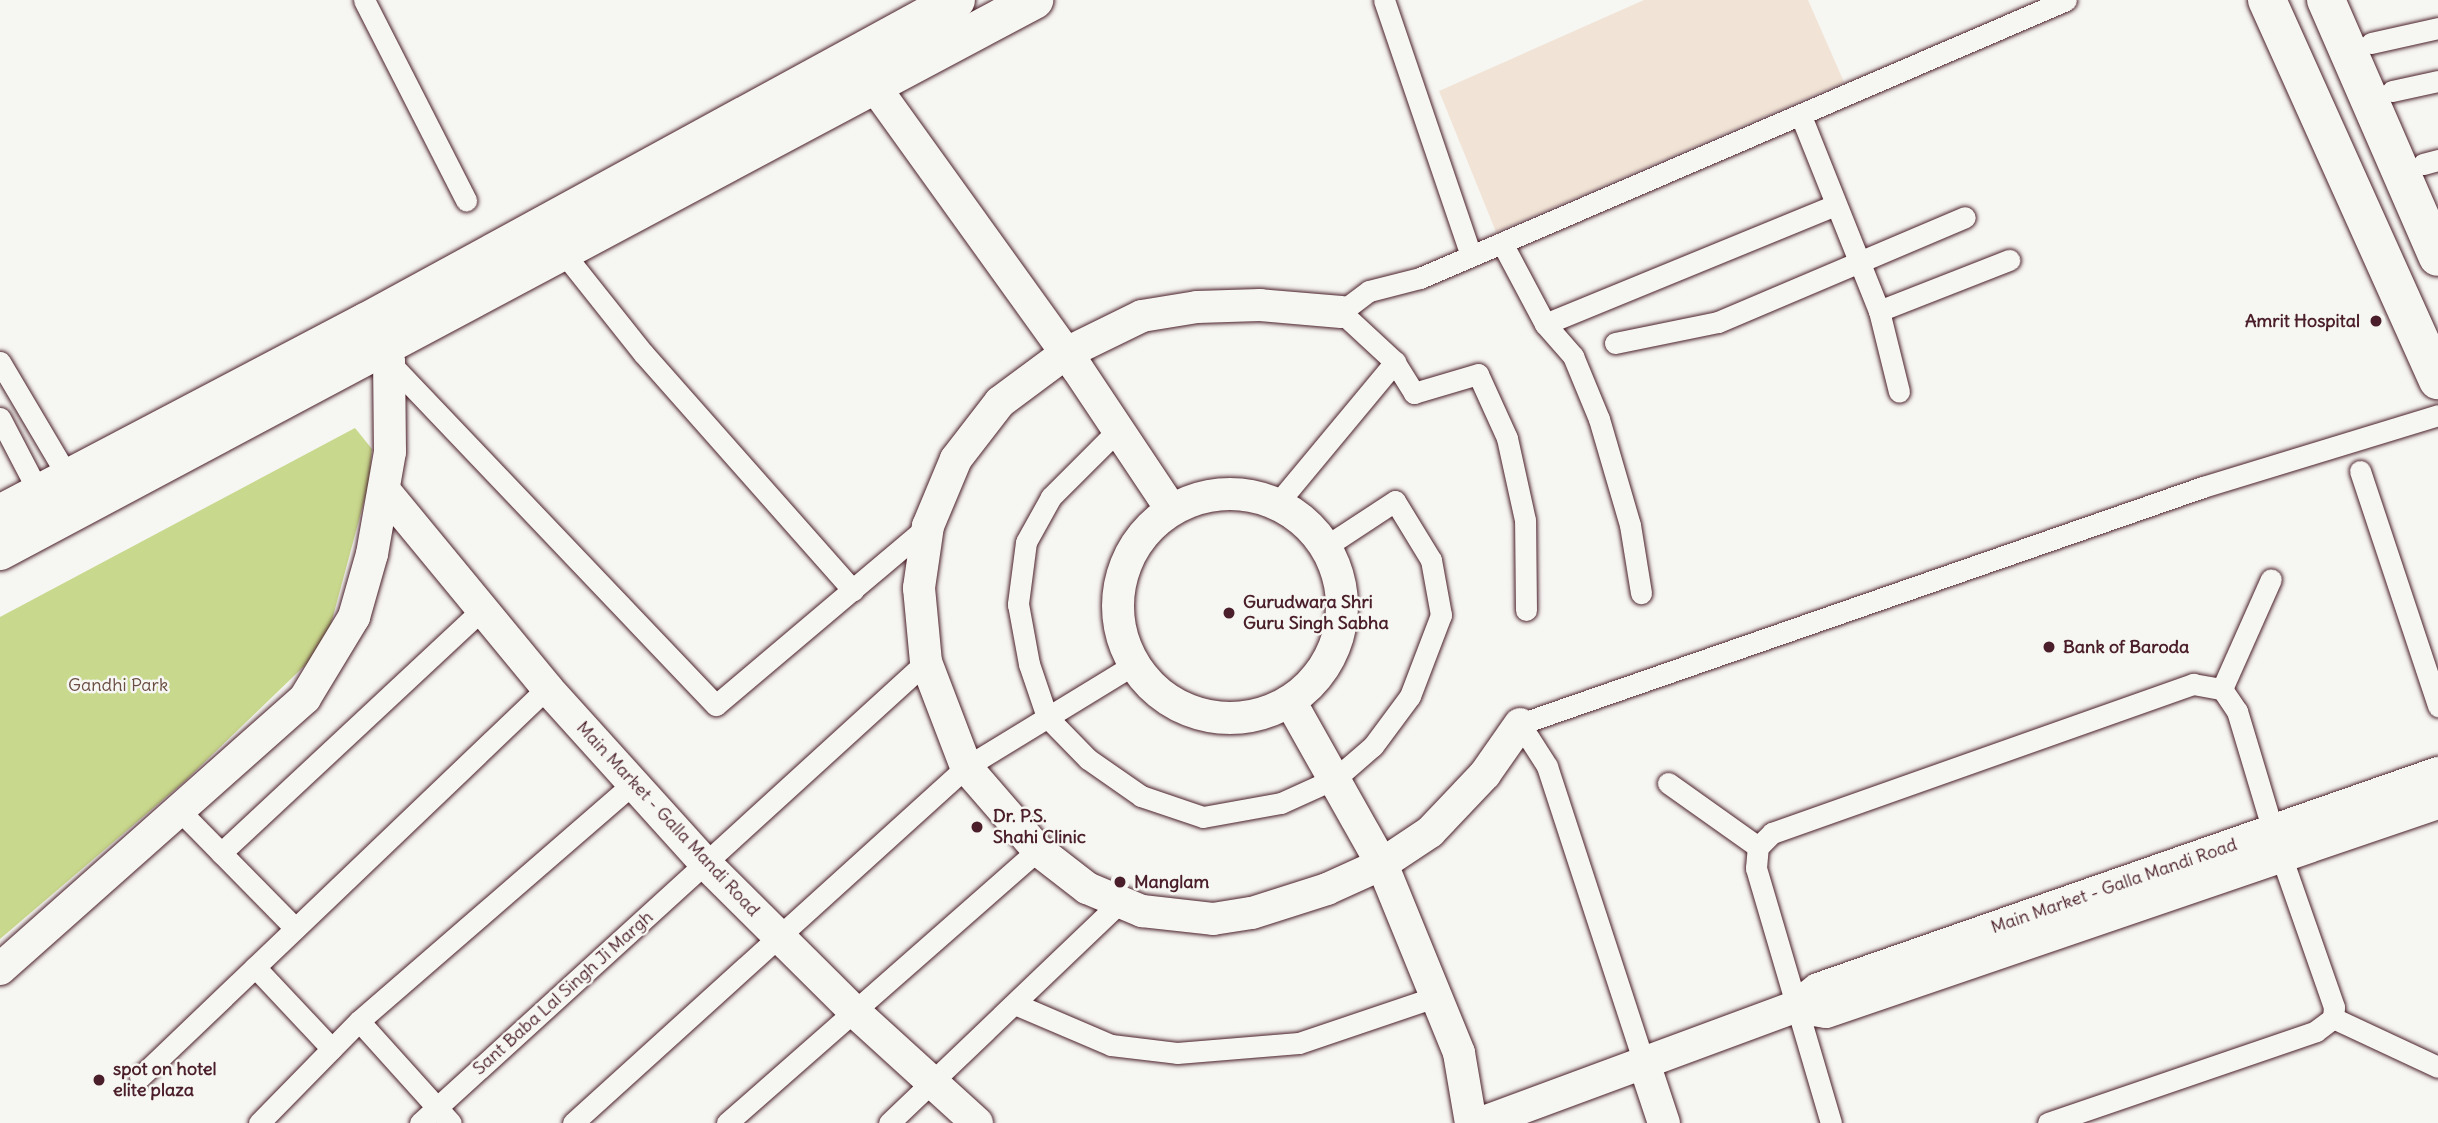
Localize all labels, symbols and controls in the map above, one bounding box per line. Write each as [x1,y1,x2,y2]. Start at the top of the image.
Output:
place label: Amrit Hospital [2245,310,2360,332]
marker: Amrit Hospital [2366,311,2386,331]
place label: Gurudwara Shri Guru Singh Sabha [1243,592,1389,634]
marker: Gurudwara Shri Guru Singh Sabha [1221,605,1237,621]
place label: Bank of Baroda [2063,636,2189,658]
marker: Bank of Baroda [2041,639,2057,655]
park label: Gandhi Park [68,674,168,696]
street label: Main Market - Galla Mandi Road [572,717,764,921]
place label: Dr. P.S. Shahi Clinic [993,806,1086,848]
marker: Dr. P.S. Shahi Clinic [967,817,987,837]
street label: Main Market - Galla Mandi Road [1988,834,2240,938]
place label: Manglam [1134,871,1209,893]
marker: Manglam [1112,874,1128,890]
street label: Sant Baba Lal Singh Ji Margh [469,906,657,1080]
place label: spot on hotel elite plaza [113,1059,217,1102]
marker: spot on hotel elite plaza [91,1072,107,1088]

